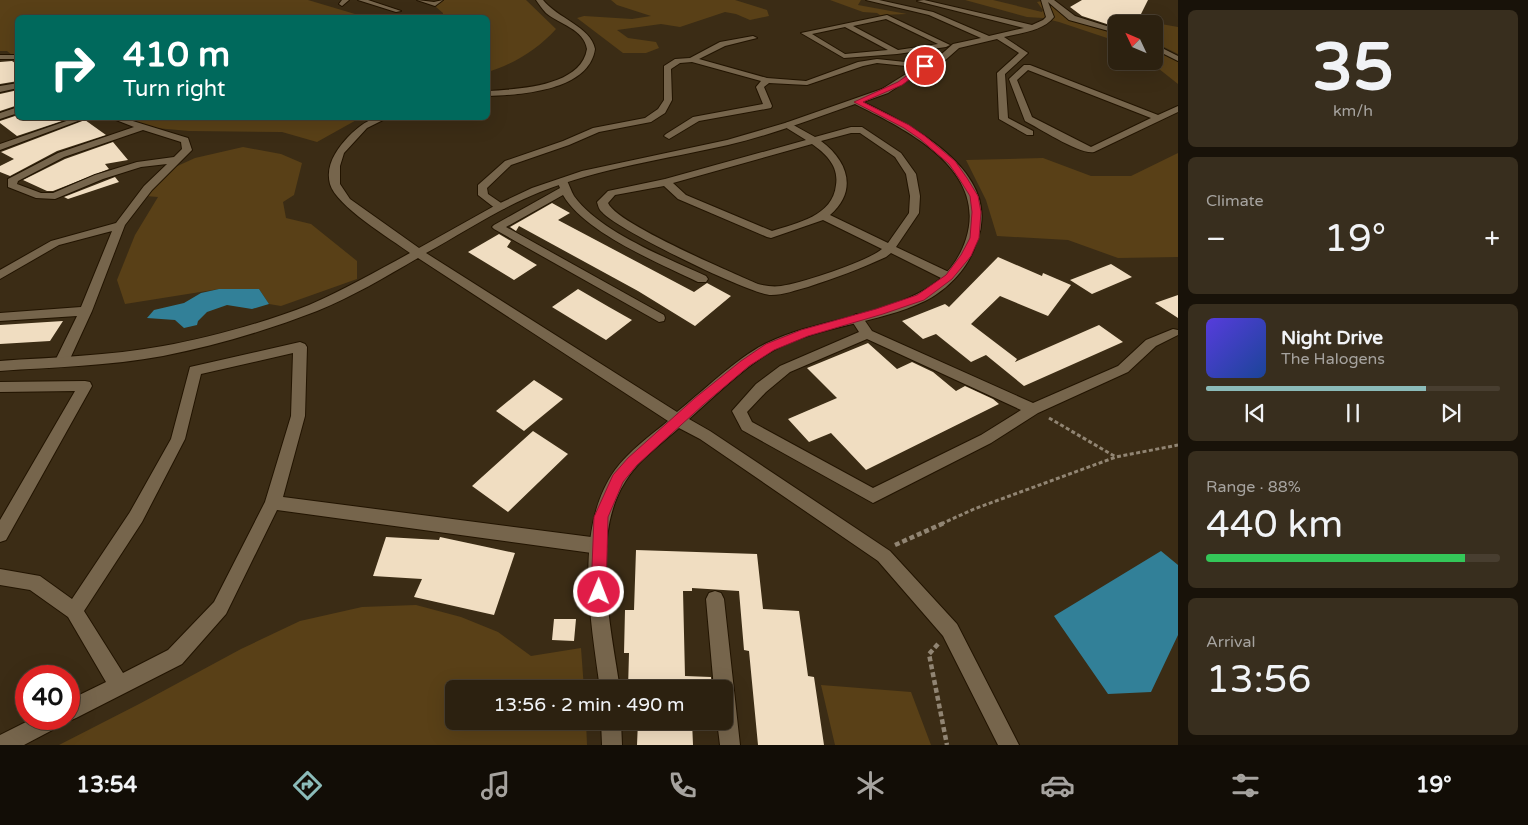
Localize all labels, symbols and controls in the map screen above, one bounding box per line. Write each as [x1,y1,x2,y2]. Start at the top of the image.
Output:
north arrow [1108,15,1162,70]
map controls [1108,15,1163,70]
text: 35 [1312,29,1394,108]
text: 410 m [123,34,230,76]
icon: right [40,35,105,100]
pin [904,45,946,87]
icon: arrive [911,52,939,80]
text: Turn right [123,76,225,102]
text: km/h [1333,101,1373,121]
text: Climate [1206,191,1264,211]
text: 19° [1324,216,1386,262]
text: − [1206,222,1226,256]
text: + [1484,222,1500,256]
text: Night Drive [1281,327,1383,349]
text: The Halogens [1281,349,1385,369]
icon: previous [1241,399,1269,427]
icon: pause [1339,399,1367,427]
icon: next [1437,399,1465,427]
text: Range · 88% [1206,477,1301,497]
text: 440 km [1206,502,1343,548]
position arrow [572,565,624,617]
text: Arrival [1206,632,1255,652]
text: 13:56 [1206,657,1311,703]
speed limit sign: 40 [15,665,80,730]
text: 13:56 · 2 min · 490 m [493,694,685,716]
icon: directions [290,768,325,803]
icon: music [478,768,513,803]
icon: phone [665,768,700,803]
icon: climate [853,768,888,803]
icon: car [1040,768,1075,803]
icon: filters [1228,768,1263,803]
text: 13:54 [76,772,137,798]
text: 19° [1416,772,1452,798]

